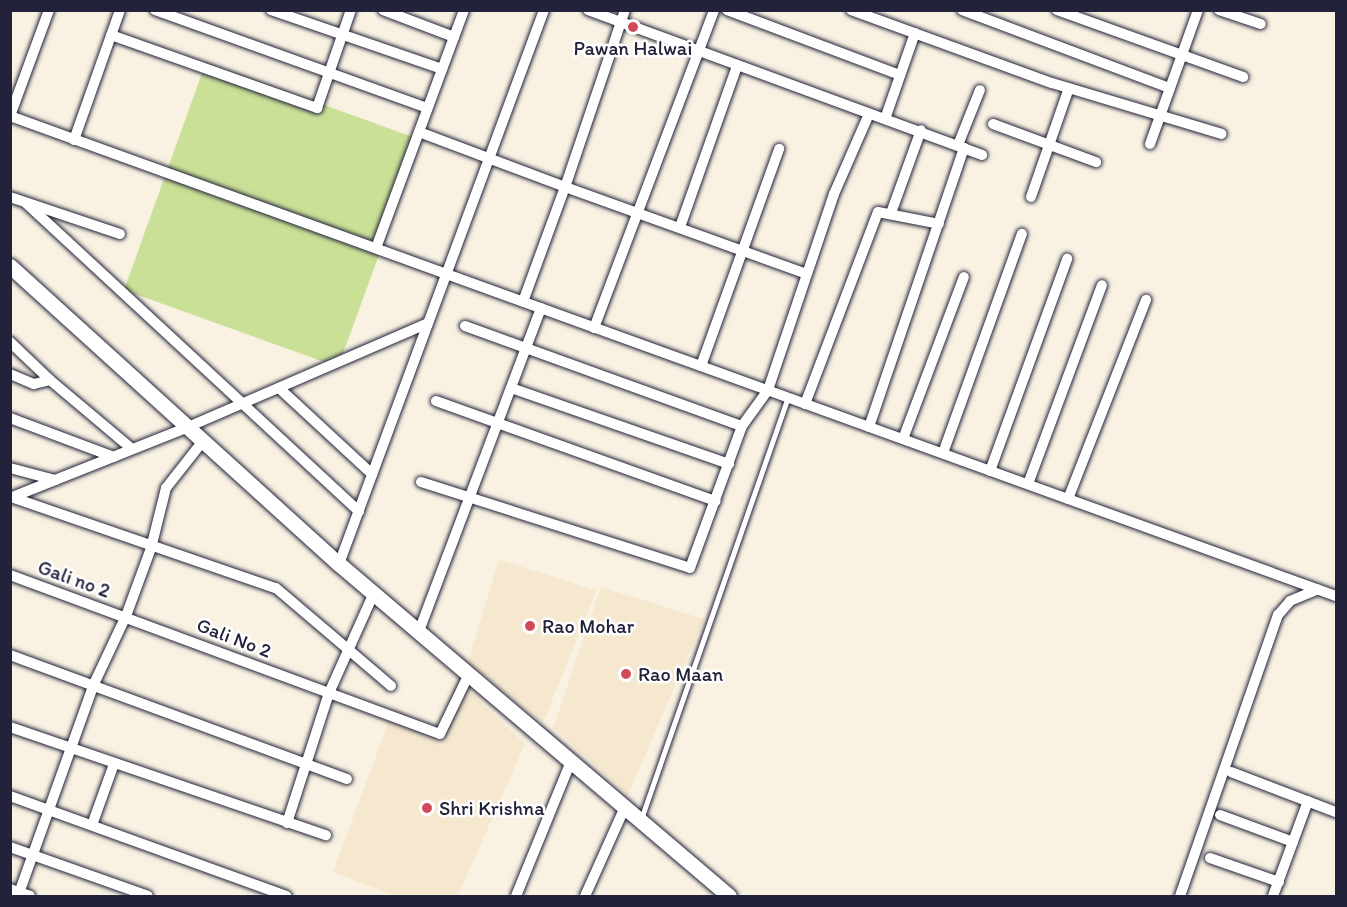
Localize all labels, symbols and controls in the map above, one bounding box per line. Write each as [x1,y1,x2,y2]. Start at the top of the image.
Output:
marker: Pawan Halwai [626,20,640,34]
place label: Pawan Halwai [574,36,692,60]
street label: Gali no 2 [34,555,114,603]
street label: Gali No 2 [193,613,275,663]
place label: Rao Mohar [542,614,633,638]
marker: Rao Mohar [523,619,537,633]
place label: Rao Maan [638,662,722,686]
marker: Rao Maan [619,667,633,681]
place label: Shri Krishna [439,796,544,820]
marker: Shri Krishna [420,801,434,815]

